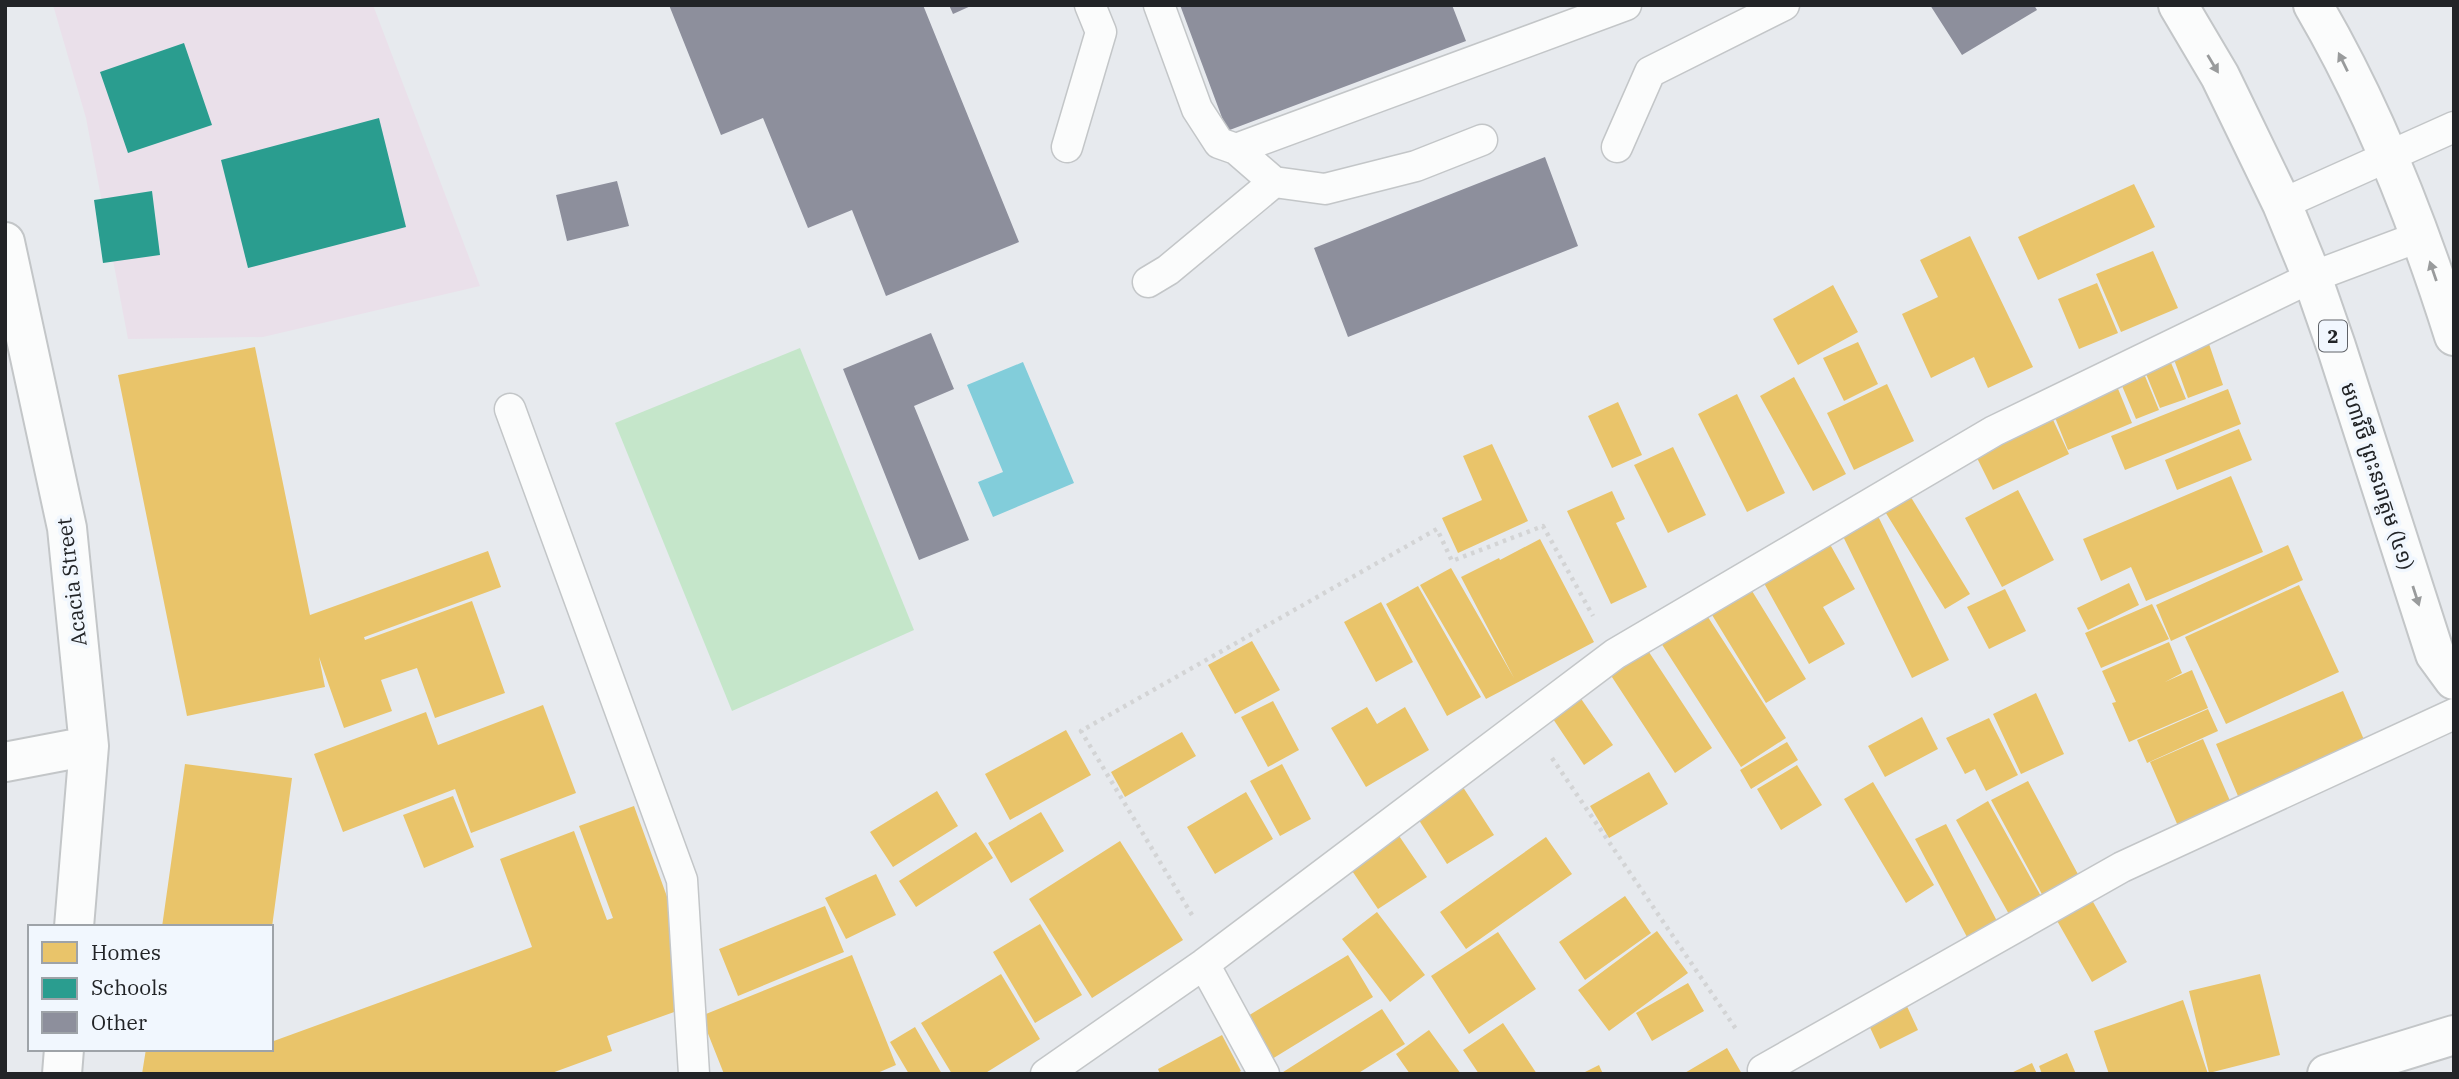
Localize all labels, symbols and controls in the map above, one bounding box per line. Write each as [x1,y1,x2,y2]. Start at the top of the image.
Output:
one-way arrow [2337,52,2349,72]
one-way arrow [2207,54,2219,73]
one-way arrow [2427,261,2438,282]
road number: 2 [2319,320,2347,352]
street label: មហាវិថី ព្រះនរោត្តម (៤១) [2334,379,2422,574]
street label: Acacia Street [49,516,93,648]
one-way arrow [2412,585,2422,606]
legend [28,925,273,1051]
text: Homes [91,938,161,966]
text: Schools [91,973,168,1001]
text: Other [91,1008,148,1036]

